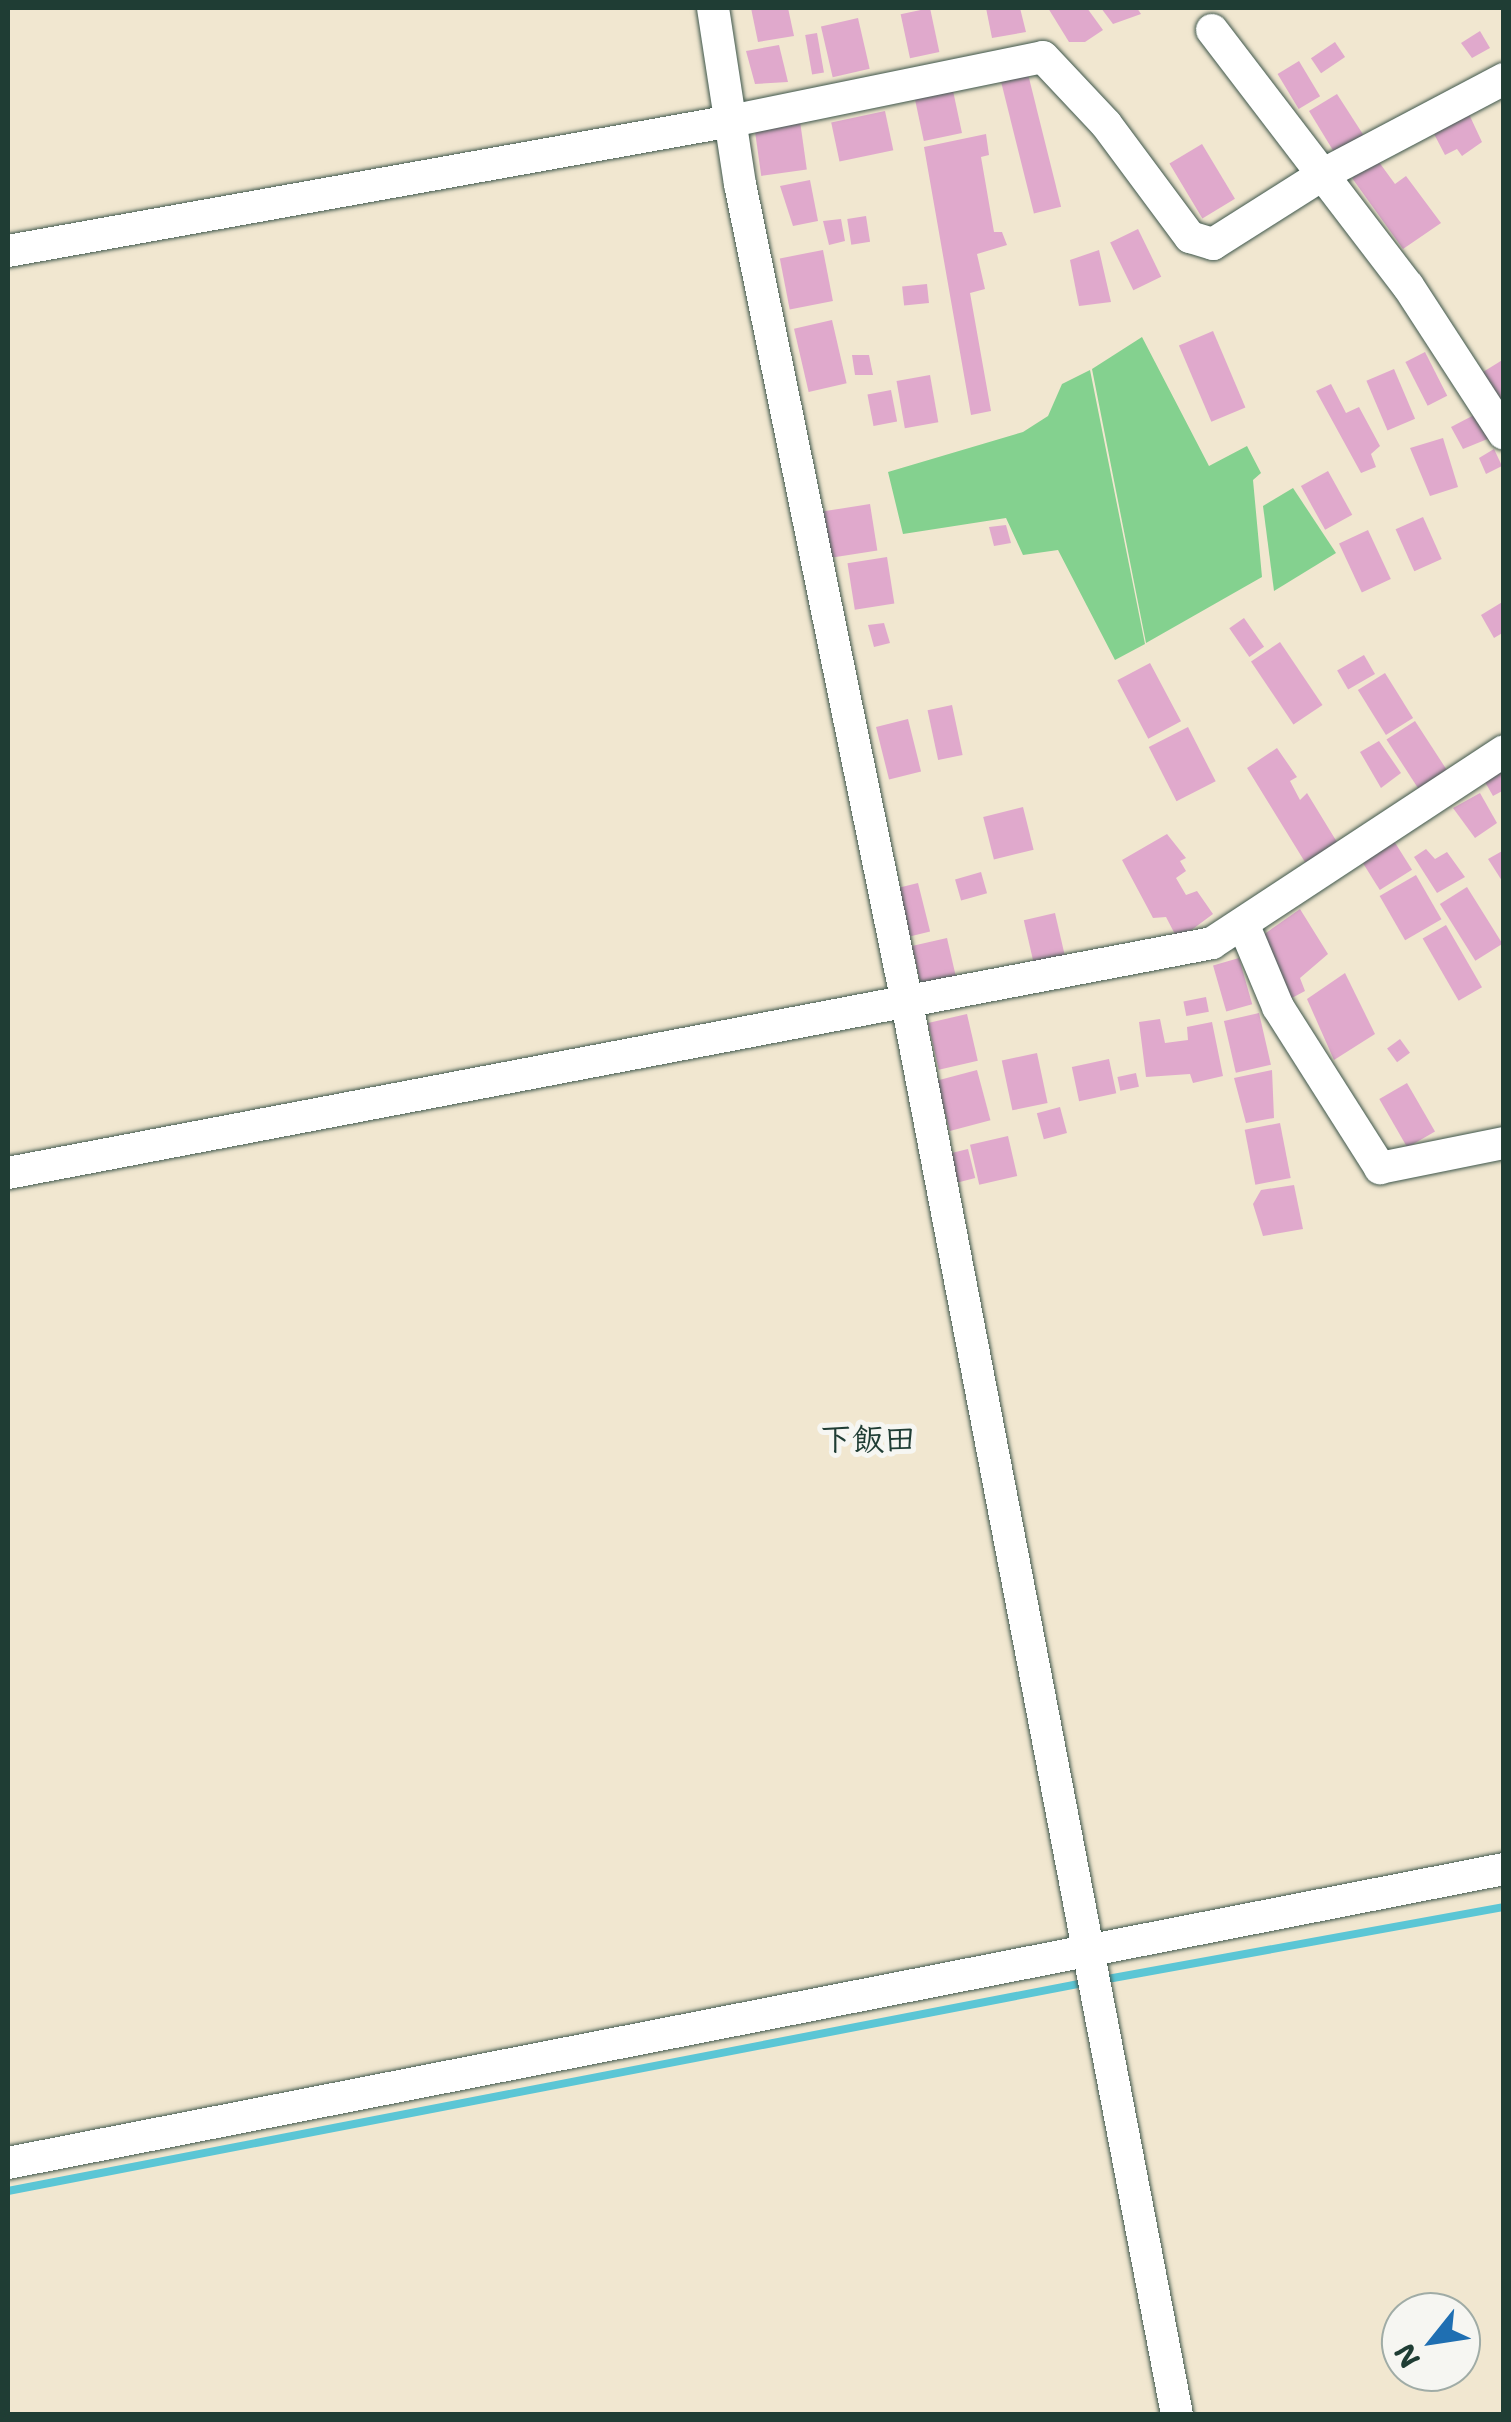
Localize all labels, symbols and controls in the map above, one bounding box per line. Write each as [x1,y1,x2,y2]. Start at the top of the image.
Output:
district label: 下飯田 [820,1420,916,1458]
north arrow [1381,2292,1481,2392]
text: N [1385,2337,1429,2375]

